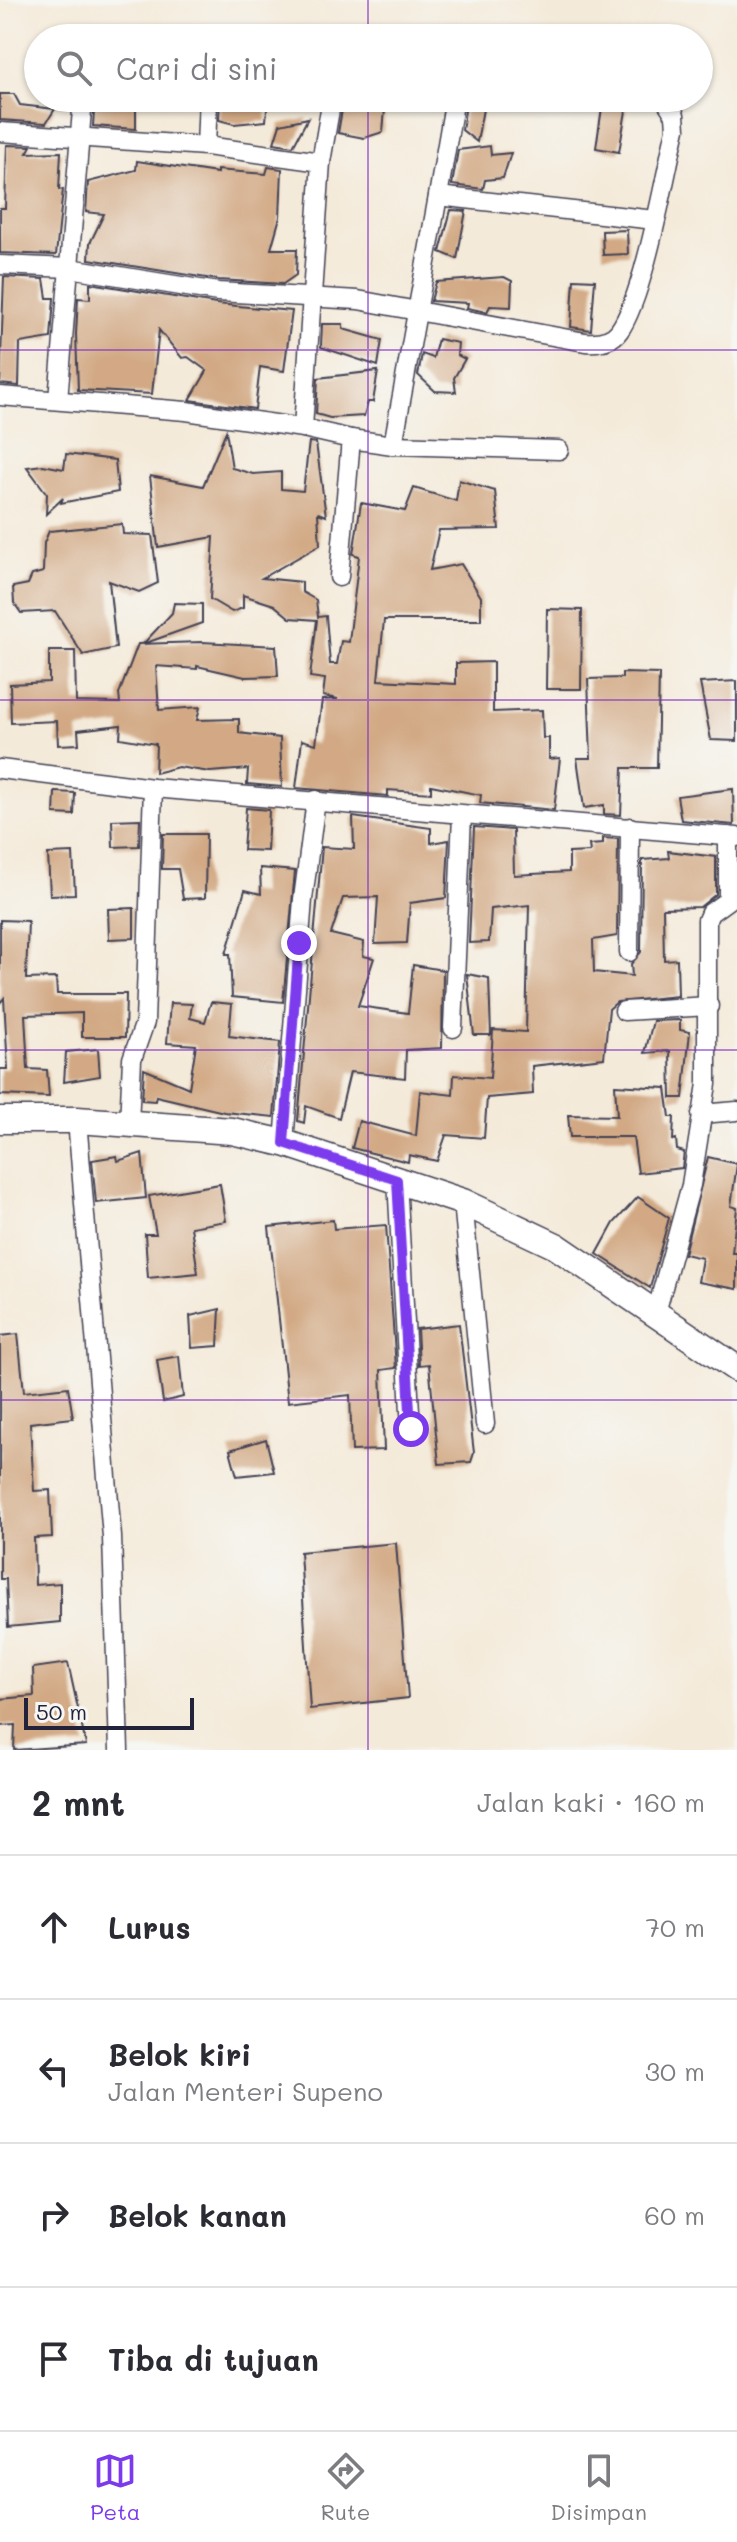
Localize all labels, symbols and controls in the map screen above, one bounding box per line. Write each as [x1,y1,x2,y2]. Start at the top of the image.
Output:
search box [24,24,713,112]
icon: search [52,46,96,90]
text: Cari di sini [116,48,277,88]
route end [281,925,317,961]
route start [393,1411,429,1447]
scale bar [24,1694,194,1730]
text: 50 m [36,1697,87,1726]
text: 2 mnt [32,1780,125,1825]
text: Jalan kaki · 160 m [477,1785,705,1819]
icon: ahead [32,1905,76,1949]
text: Lurus [108,1907,191,1947]
text: 70 m [645,1910,705,1944]
text: Belok kiri [108,2034,251,2074]
icon: left [32,2049,76,2093]
text: 30 m [645,2054,705,2088]
text: Jalan Menteri Supeno [108,2074,383,2108]
icon: right [32,2193,76,2237]
text: Belok kanan [108,2195,287,2235]
text: 60 m [644,2198,705,2232]
icon: arrive [32,2337,76,2381]
text: Tiba di tujuan [108,2339,319,2379]
tab: Peta [90,2449,141,2526]
tab: Rute [321,2449,370,2526]
tab: Disimpan [551,2449,647,2526]

